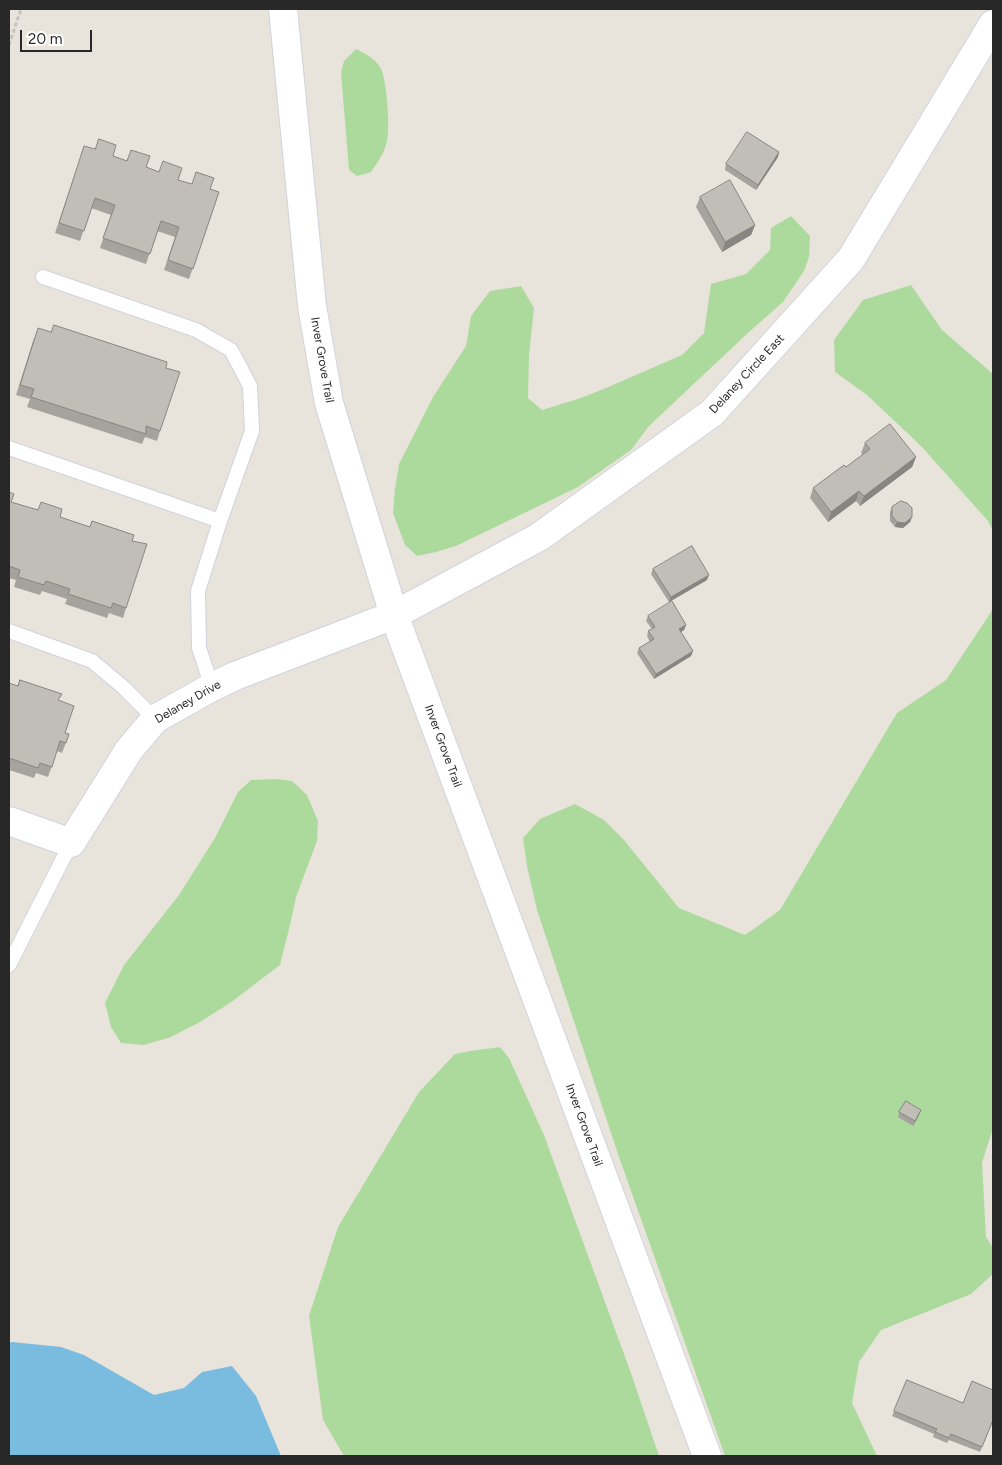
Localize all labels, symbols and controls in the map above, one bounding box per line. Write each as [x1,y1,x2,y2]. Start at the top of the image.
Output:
scale bar [22,20,95,52]
text: 20 m [28,30,62,48]
street label: Inver Grove Trail [307,316,337,404]
street label: Delaney Circle East [706,331,788,417]
street label: Delaney Drive [152,677,224,727]
street label: Inver Grove Trail [421,703,465,789]
street label: Inver Grove Trail [562,1082,606,1168]

